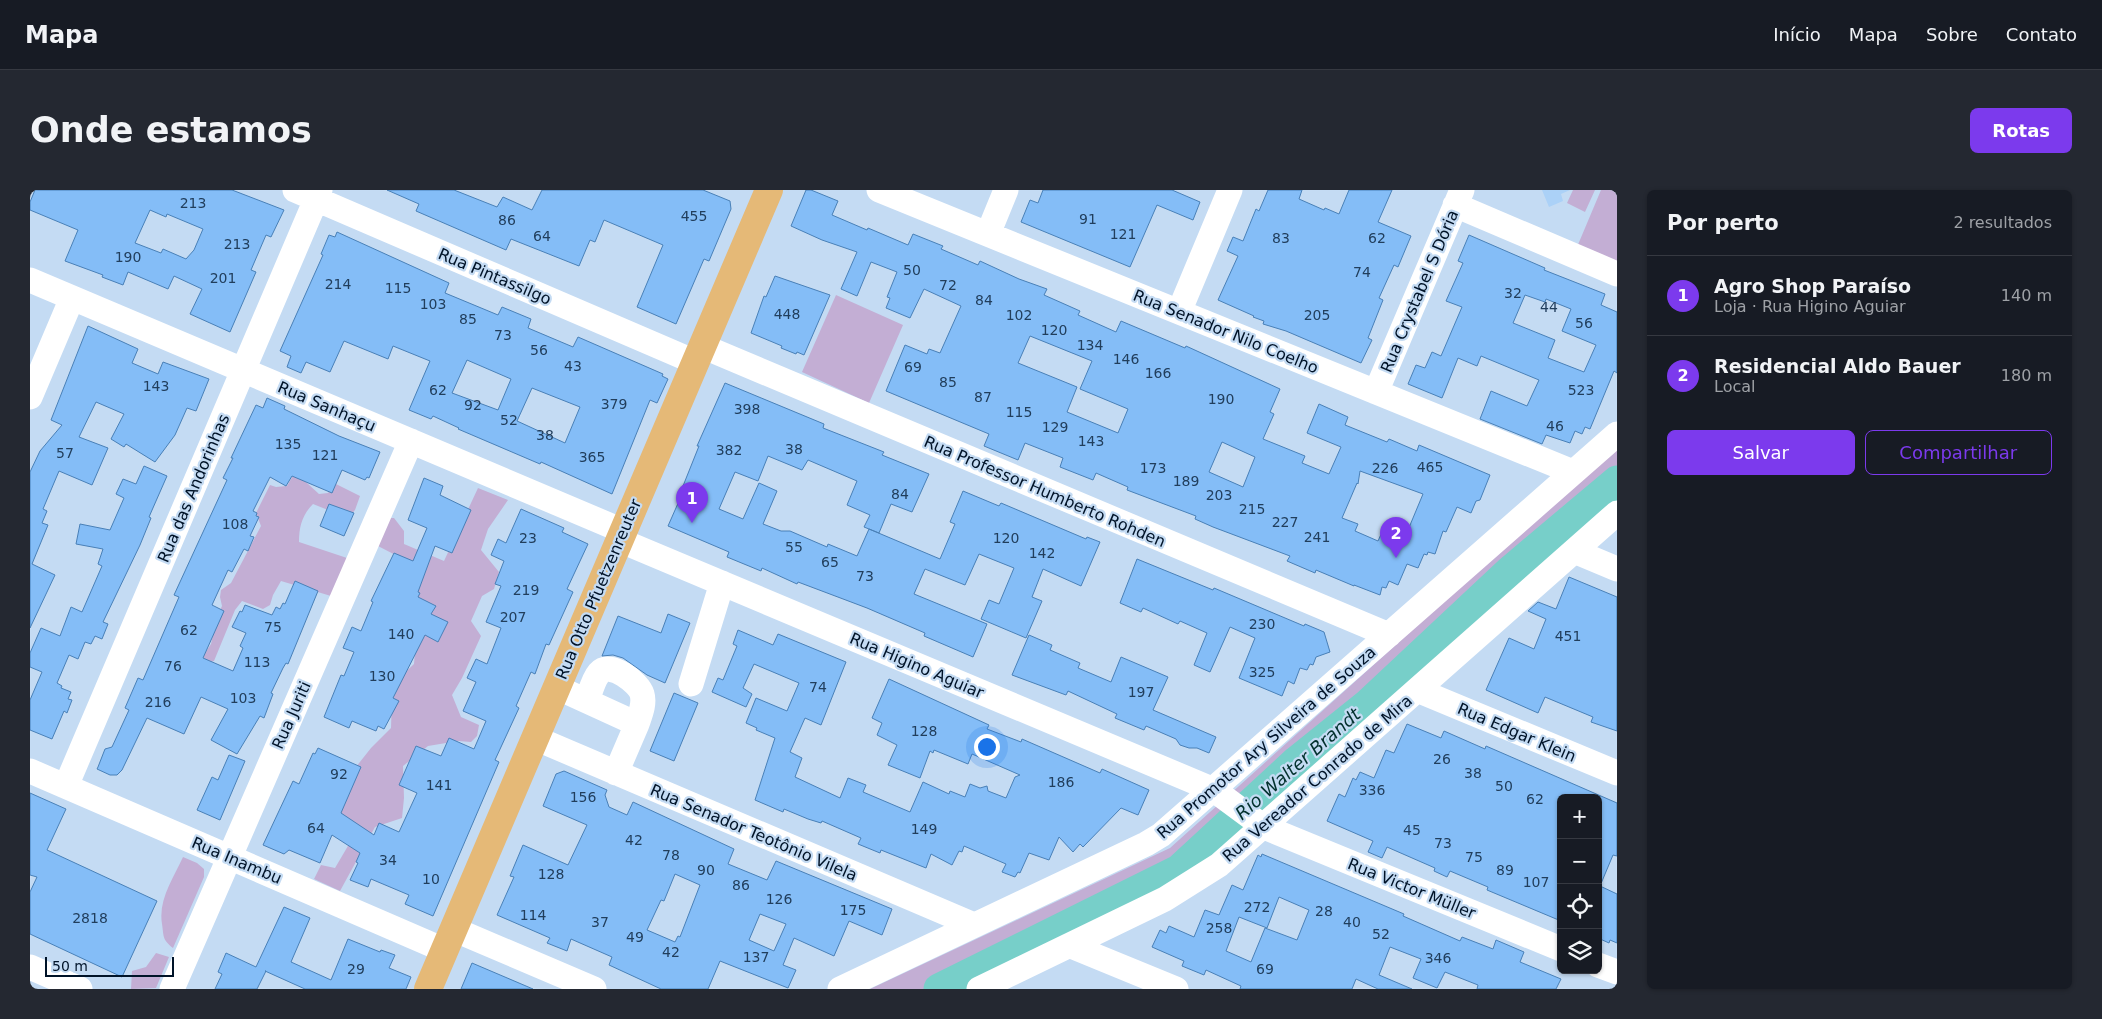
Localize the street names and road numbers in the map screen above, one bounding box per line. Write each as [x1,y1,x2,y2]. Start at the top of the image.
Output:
street label: Rua Crystabel S Dória [1377,207,1462,375]
street label: Rua Pintassilgo [435,244,554,309]
street label: Rua Senador Nilo Coelho [1131,286,1321,377]
street label: Rua Sanhaçu [275,377,379,436]
street label: Rua das Andorinhas [154,411,233,565]
street label: Rua Professor Humberto Rohden [921,432,1168,551]
street label: Rua Otto Pfuetzenreuter [552,496,645,682]
street label: Rua Higino Aguiar [847,629,987,702]
street label: Rua Promotor Ary Silveira de Souza [1153,642,1380,843]
street label: Rua Juriti [268,678,315,752]
street label: Rua Vereador Conrado de Mira [1219,691,1416,866]
street label: Rua Edgar Klein [1455,699,1579,766]
street label: Rua Senador Teotônio Vilela [648,780,860,885]
street label: Rua Inambu [189,833,285,888]
street label: Rua Victor Müller [1345,854,1479,923]

